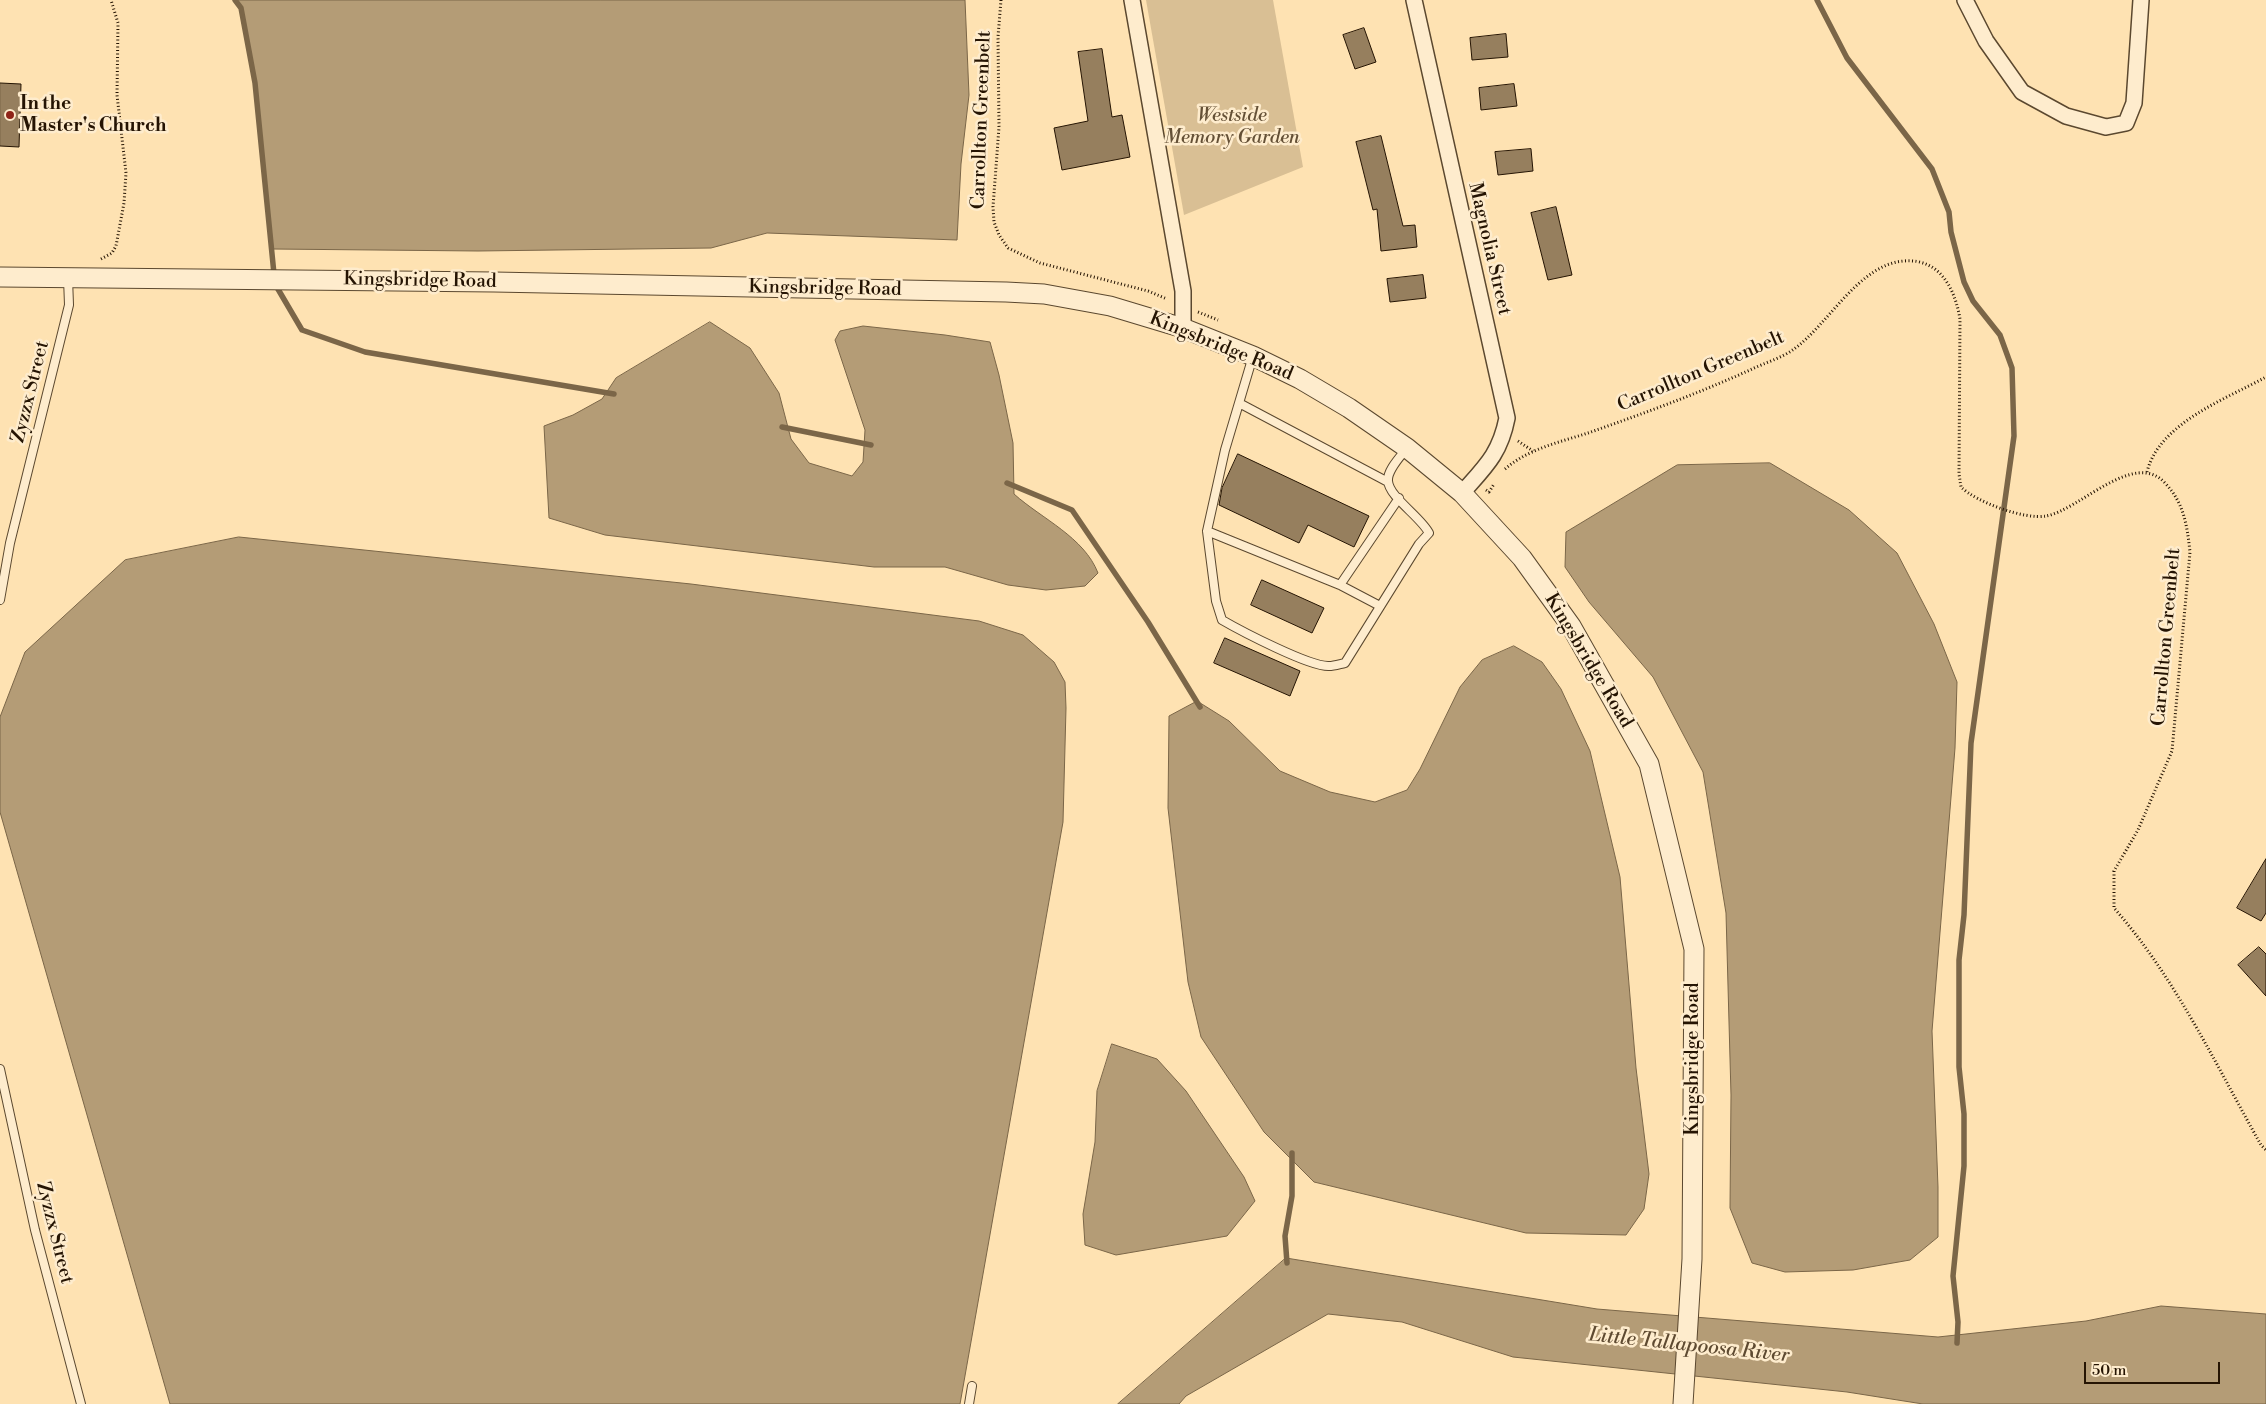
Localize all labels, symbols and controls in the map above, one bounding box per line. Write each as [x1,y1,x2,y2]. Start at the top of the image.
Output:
street label: Carrollton Greenbelt [967,30,997,210]
place label: In the Master's Church [20,93,167,137]
park label: Westside Memory Garden [1164,105,1300,149]
marker: In the Master's Church [4,109,16,121]
street label: Magnolia Street [1463,181,1515,317]
street label: Kingsbridge Road [343,268,497,294]
street label: Kingsbridge Road [748,276,902,302]
street label: Kingsbridge Road [1146,308,1296,386]
street label: Carrollton Greenbelt [1614,327,1788,417]
street label: Zyzzx Street [7,339,55,445]
street label: Carrollton Greenbelt [2148,547,2186,727]
street label: Kingsbridge Road [1539,589,1637,733]
street label: Kingsbridge Road [1682,982,1704,1136]
street label: Zyzzx Street [30,1180,78,1286]
water label: Little Tallapoosa River [1588,1324,1790,1368]
scale bar [2086,1352,2222,1384]
text: 50 m [2092,1361,2126,1380]

